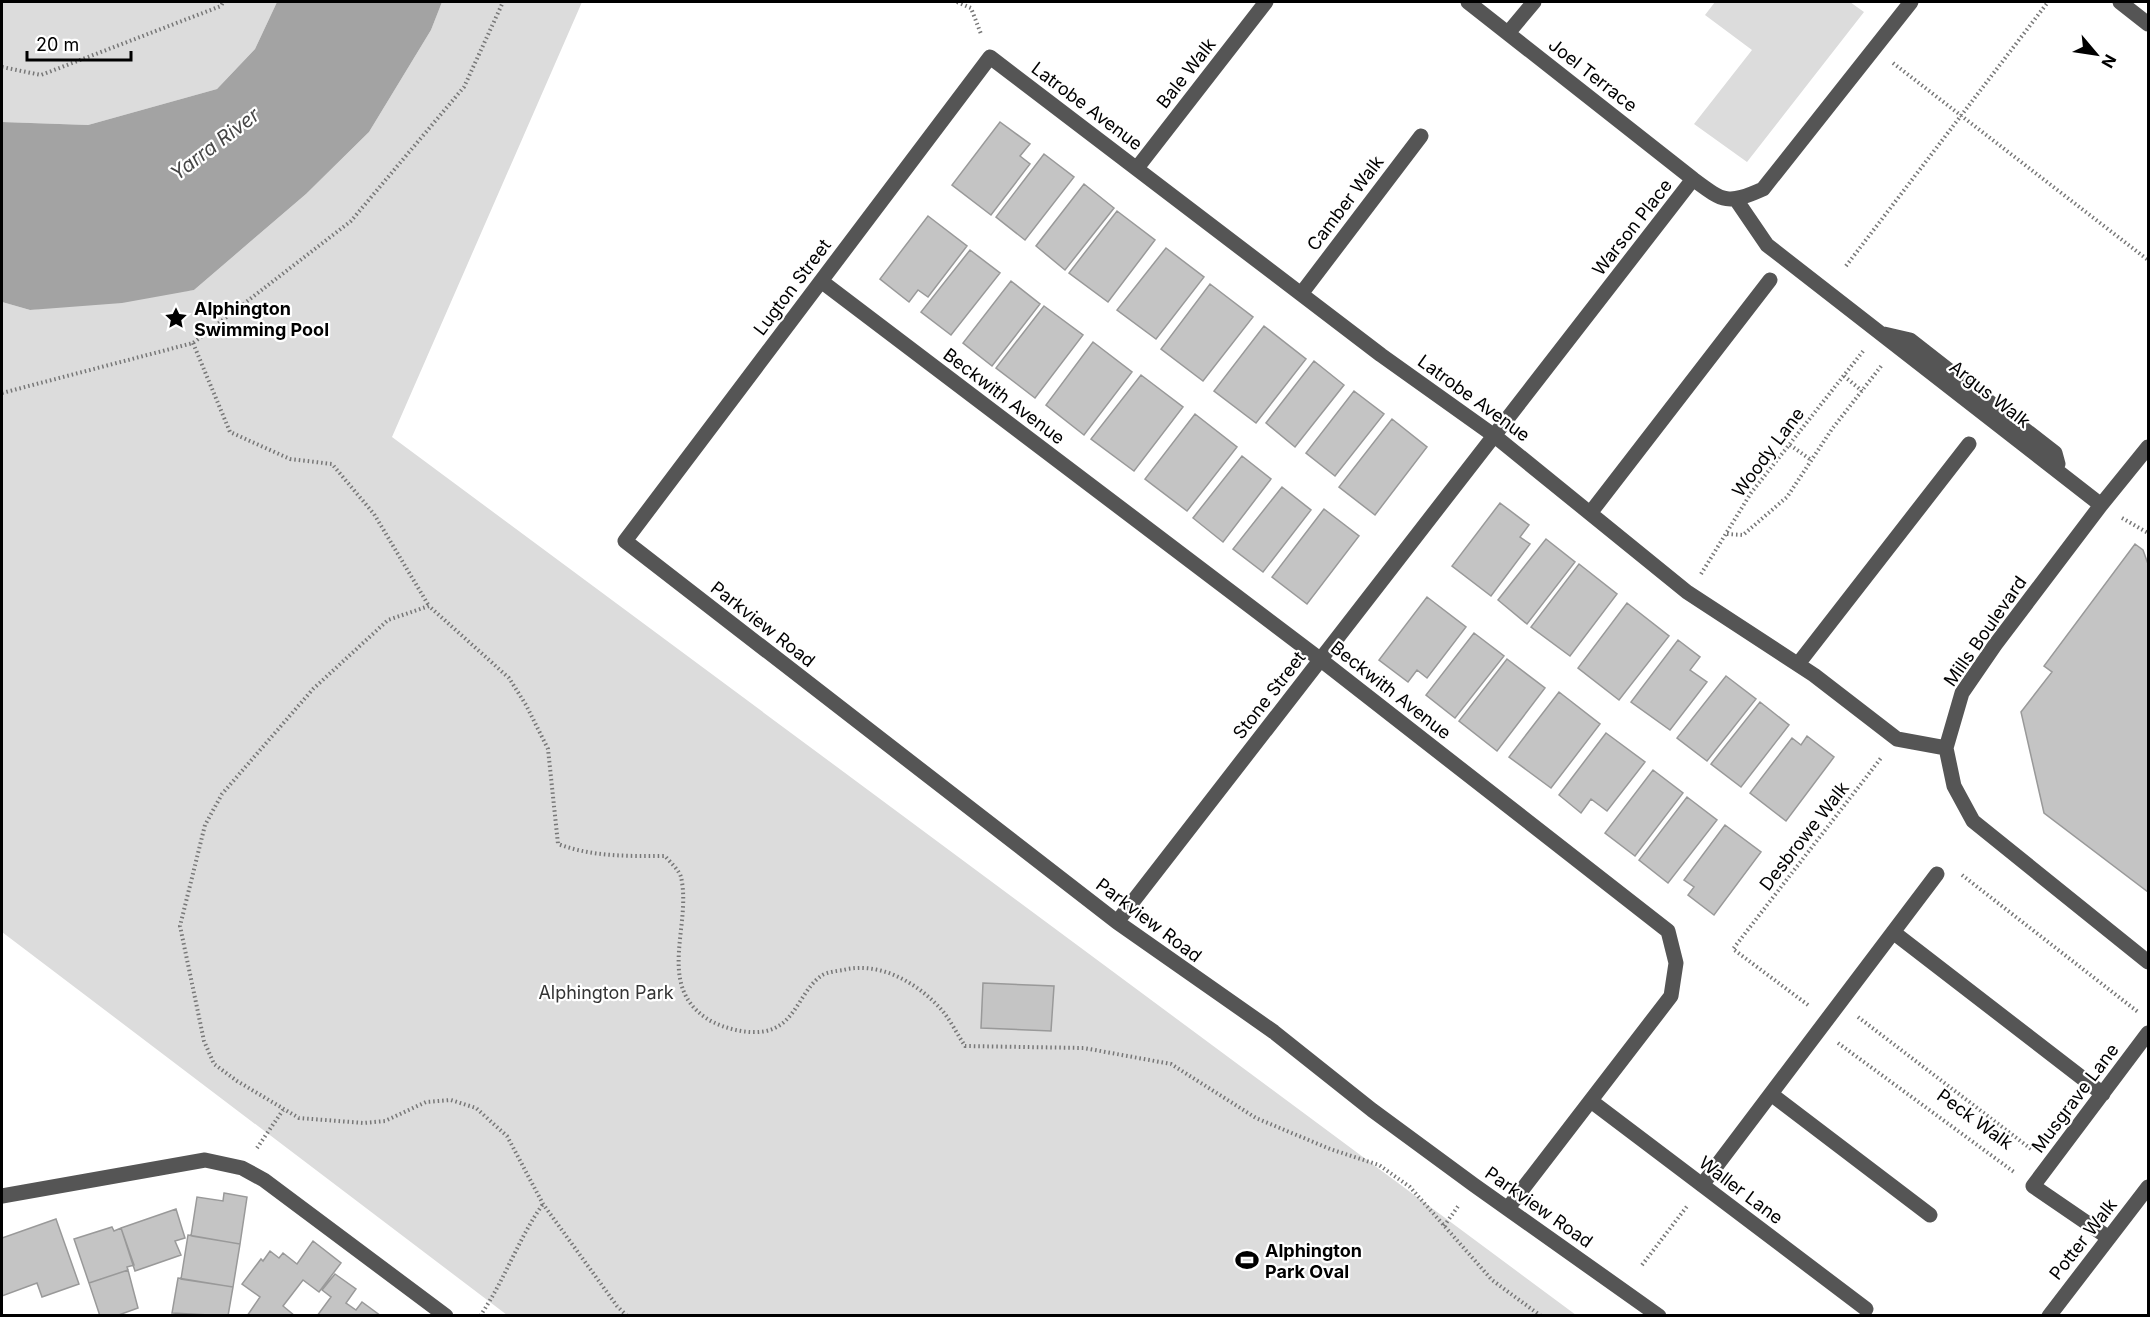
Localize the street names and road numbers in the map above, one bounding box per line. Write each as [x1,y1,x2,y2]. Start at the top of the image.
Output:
street label: Bale Walk [1152,34,1220,112]
street label: Joel Terrace [1545,34,1641,116]
street label: Latrobe Avenue [1027,58,1147,154]
street label: Camber Walk [1302,151,1388,255]
street label: Warson Place [1588,175,1676,279]
street label: Lugton Street [749,235,835,339]
street label: Beckwith Avenue [939,344,1069,448]
street label: Latrobe Avenue [1414,350,1534,446]
street label: Argus Walk [1946,356,2035,432]
street label: Woody Lane [1728,403,1808,501]
street label: Mills Boulevard [1939,572,2031,690]
street label: Parkview Road [707,577,819,671]
street label: Beckwith Avenue [1327,637,1455,743]
street label: Stone Street [1228,647,1310,743]
street label: Desbrowe Walk [1755,777,1853,895]
street label: Parkview Road [1092,874,1206,966]
street label: Musgrave Lane [2027,1039,2123,1157]
street label: Peck Walk [1933,1085,2017,1154]
street label: Waller Lane [1695,1152,1787,1228]
street label: Parkview Road [1481,1162,1597,1252]
street label: Potter Walk [2045,1194,2121,1284]

